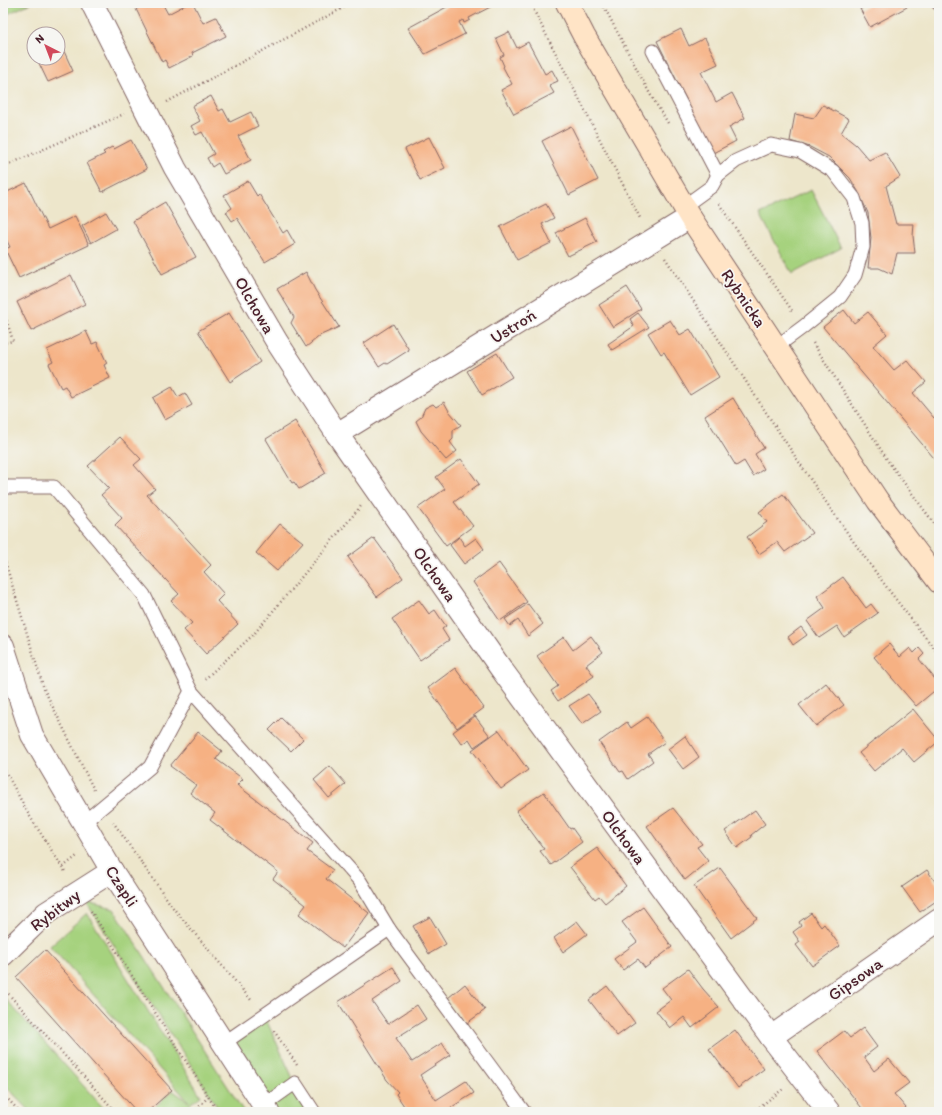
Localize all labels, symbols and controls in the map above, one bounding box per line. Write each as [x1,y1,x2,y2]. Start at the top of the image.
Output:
north arrow [26,26,66,66]
text: N [33,32,47,46]
street label: Rybnicka [717,265,771,331]
street label: Olchowa [231,273,279,337]
street label: Ustroń [486,304,540,348]
street label: Olchowa [409,543,461,605]
street label: Olchowa [598,806,650,868]
street label: Czapli [101,862,143,910]
street label: Rybitwy [26,885,84,935]
street label: Gipsowa [824,953,886,1005]

